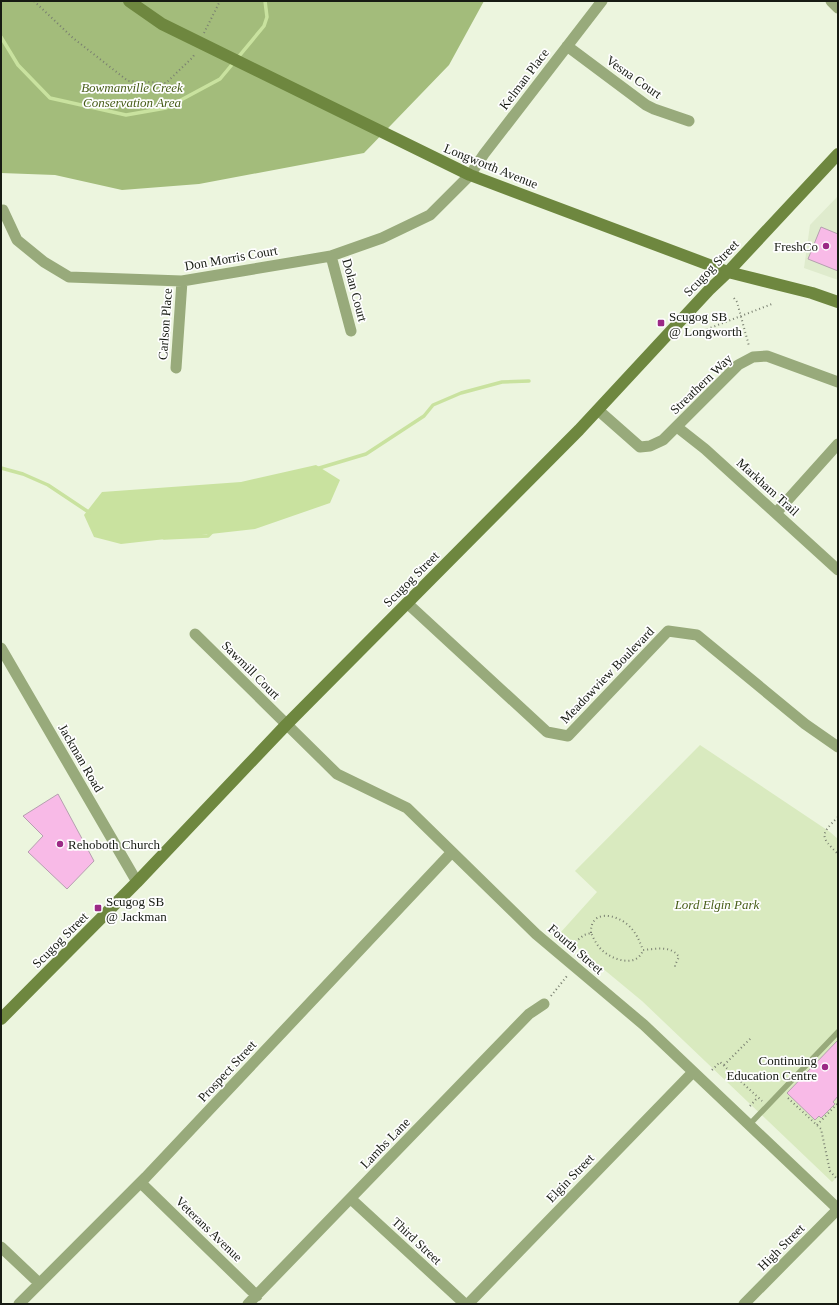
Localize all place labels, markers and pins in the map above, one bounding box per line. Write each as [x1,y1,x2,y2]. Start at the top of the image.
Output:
place label: FreshCo [774,239,818,254]
marker: FreshCo [821,241,831,251]
place label: Scugog SB @ Longworth [669,309,742,339]
marker: Scugog SB @ Longworth [656,318,666,328]
place label: Rehoboth Church [68,837,161,852]
marker: Rehoboth Church [55,839,65,849]
place label: Scugog SB @ Jackman [106,894,167,924]
marker: Scugog SB @ Jackman [93,903,103,913]
place label: Continuing Education Centre [726,1053,817,1083]
marker: Continuing Education Centre [820,1062,830,1072]

